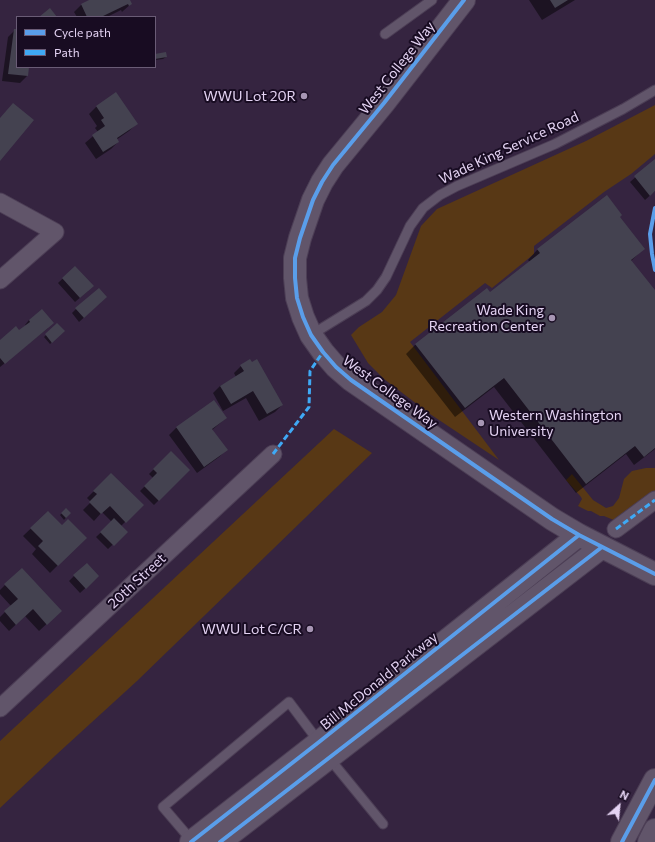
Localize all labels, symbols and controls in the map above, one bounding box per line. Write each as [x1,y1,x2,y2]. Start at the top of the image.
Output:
legend [16,16,156,68]
street label: West College Way [355,18,439,118]
text: Cycle path [54,25,111,39]
text: Path [54,45,80,59]
place label: WWU Lot 20R [204,88,296,104]
marker: WWU Lot 20R [299,91,309,101]
street label: Wade King Service Road [437,108,581,188]
place label: Wade King Recreation Center [429,302,544,334]
marker: Wade King Recreation Center [547,313,557,323]
street label: West College Way [339,352,441,432]
place label: Western Washington University [489,407,622,440]
marker: Western Washington University [476,418,486,428]
street label: 20th Street [105,550,169,612]
place label: WWU Lot C/CR [201,621,302,637]
marker: WWU Lot C/CR [305,624,315,634]
street label: Bill McDonald Parkway [317,629,441,733]
north arrow [599,786,639,826]
text: N [618,787,631,803]

